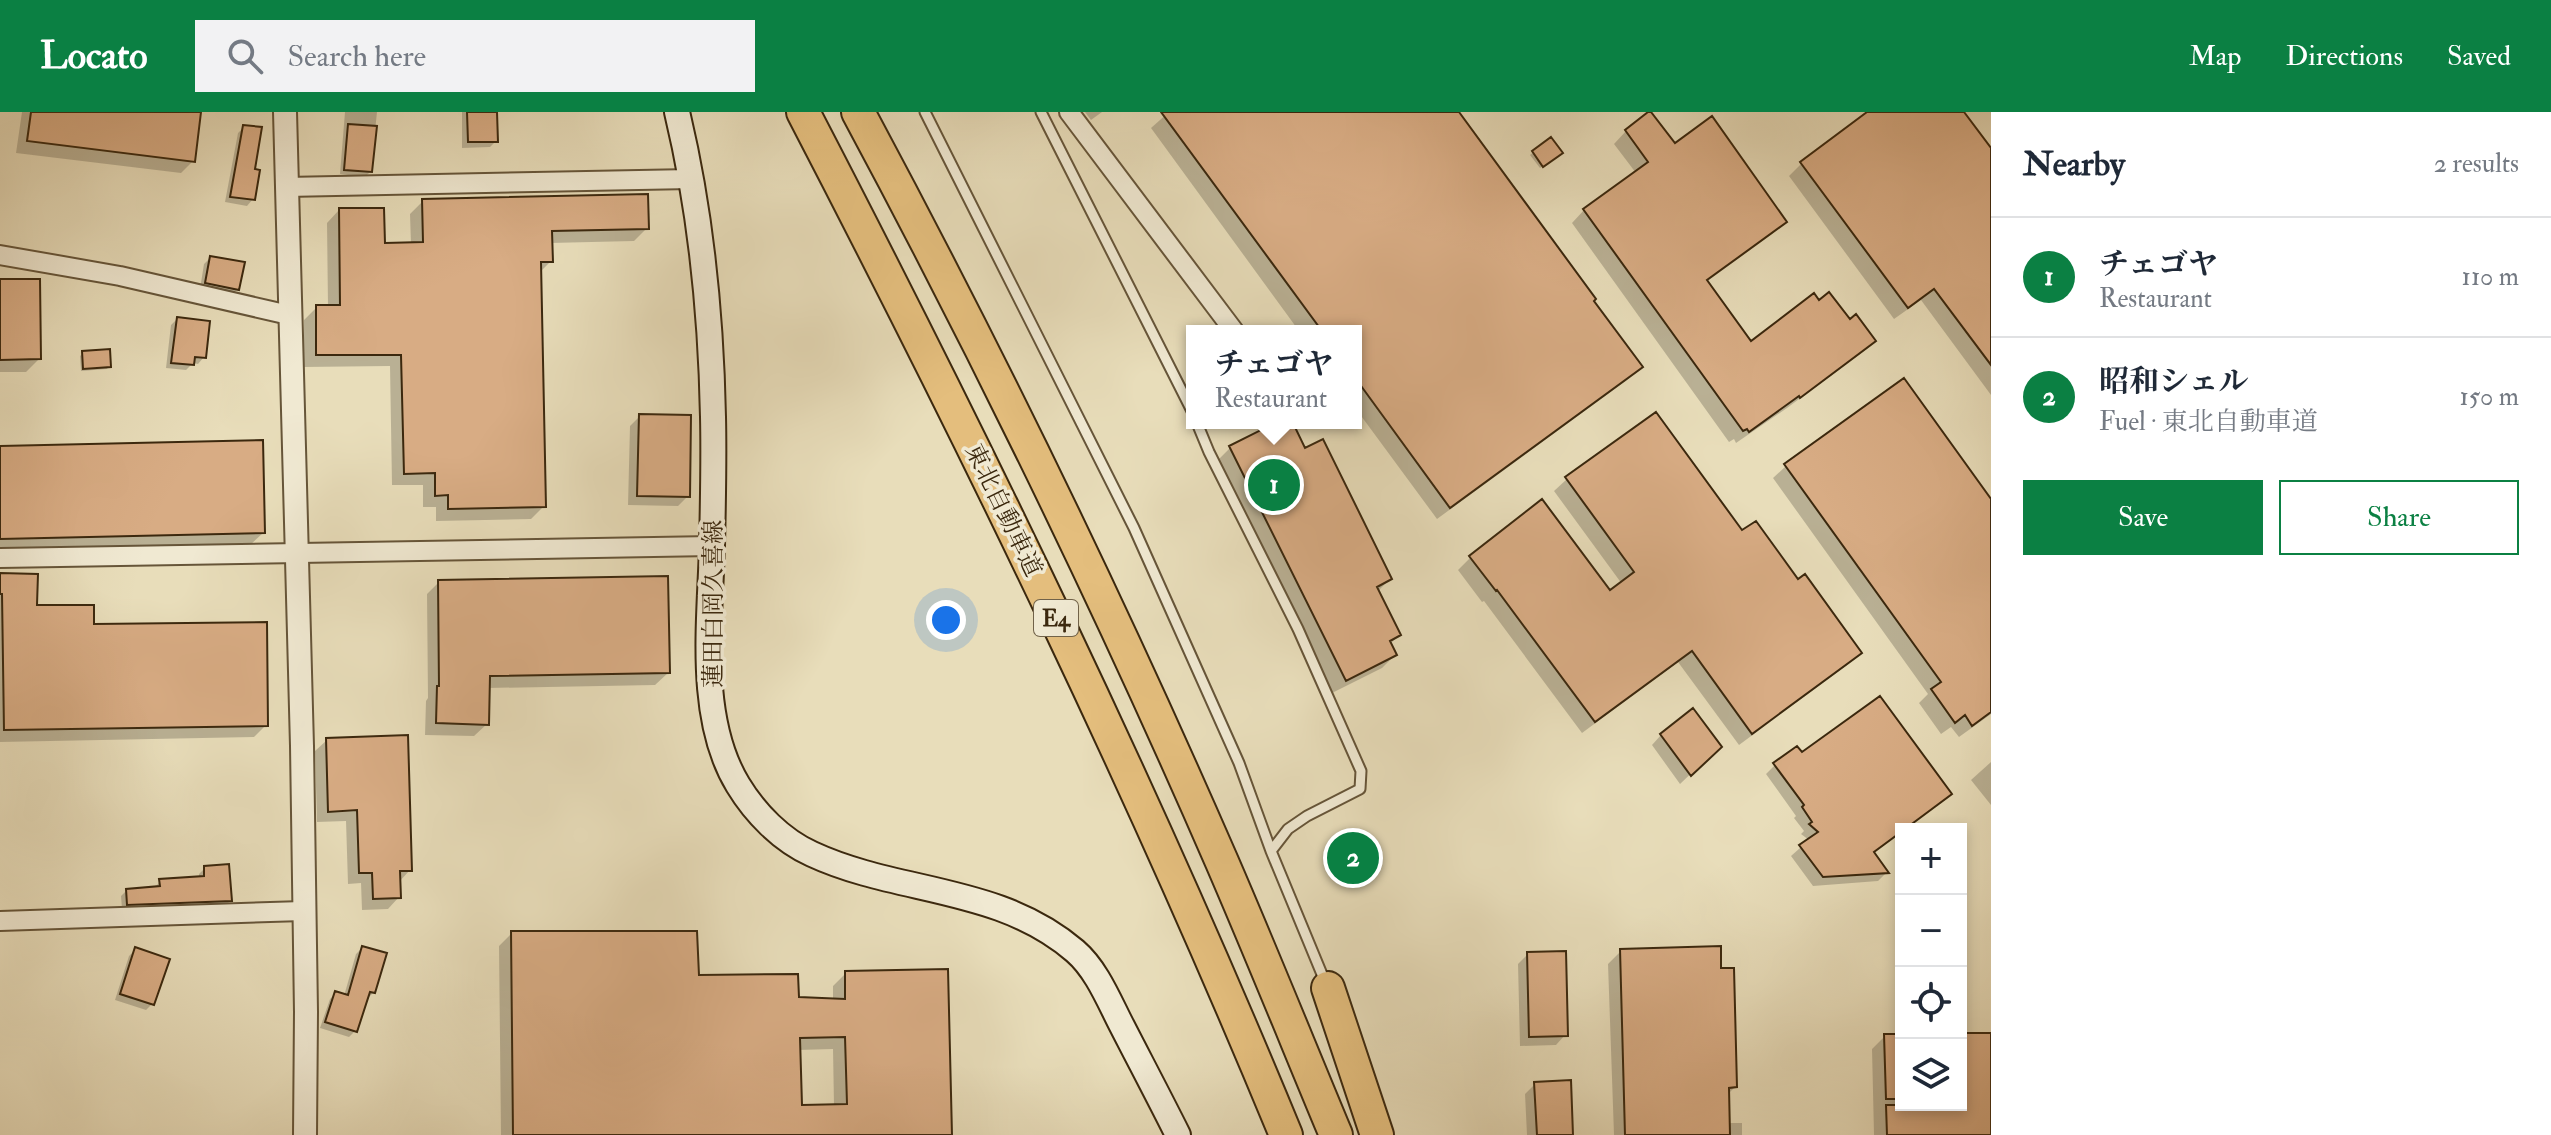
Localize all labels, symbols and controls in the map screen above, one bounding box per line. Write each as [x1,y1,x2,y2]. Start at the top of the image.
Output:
search box [195,20,755,92]
text: Locato [40,32,147,80]
icon: search [223,34,267,78]
text: Search here [287,38,426,75]
text: Map [2189,39,2242,74]
text: Directions [2286,39,2403,74]
text: Saved [2447,39,2511,74]
text: Nearby [2023,143,2125,186]
text: 2 results [2434,148,2519,180]
text: チェゴヤ [2099,246,2218,283]
text: 1 [2044,261,2054,293]
text: 110 m [2462,261,2519,293]
text: Restaurant [2099,283,2212,315]
popup [1186,325,1362,429]
text: チェゴヤ [1214,346,1334,383]
text: 昭和シェル [2099,363,2248,400]
text: 2 [2042,381,2056,413]
text: 150 m [2460,381,2519,413]
text: Restaurant [1214,383,1327,415]
text: Fuel · 東北自動車道 [2099,406,2318,438]
street label: 東北自動車道 [958,439,1049,582]
pin: 1 [1248,455,1300,515]
button: Save [2023,480,2263,555]
button: Share [2279,480,2519,555]
street label: 蓮田白岡久喜線 [698,520,729,688]
your location [926,600,966,640]
road number: E4 [1034,600,1078,636]
map controls [1895,823,1967,1111]
button: + [1895,823,1967,895]
pin: 2 [1327,828,1379,888]
button: − [1895,895,1967,967]
button: locate [1895,967,1967,1039]
button: layers [1895,1039,1967,1111]

